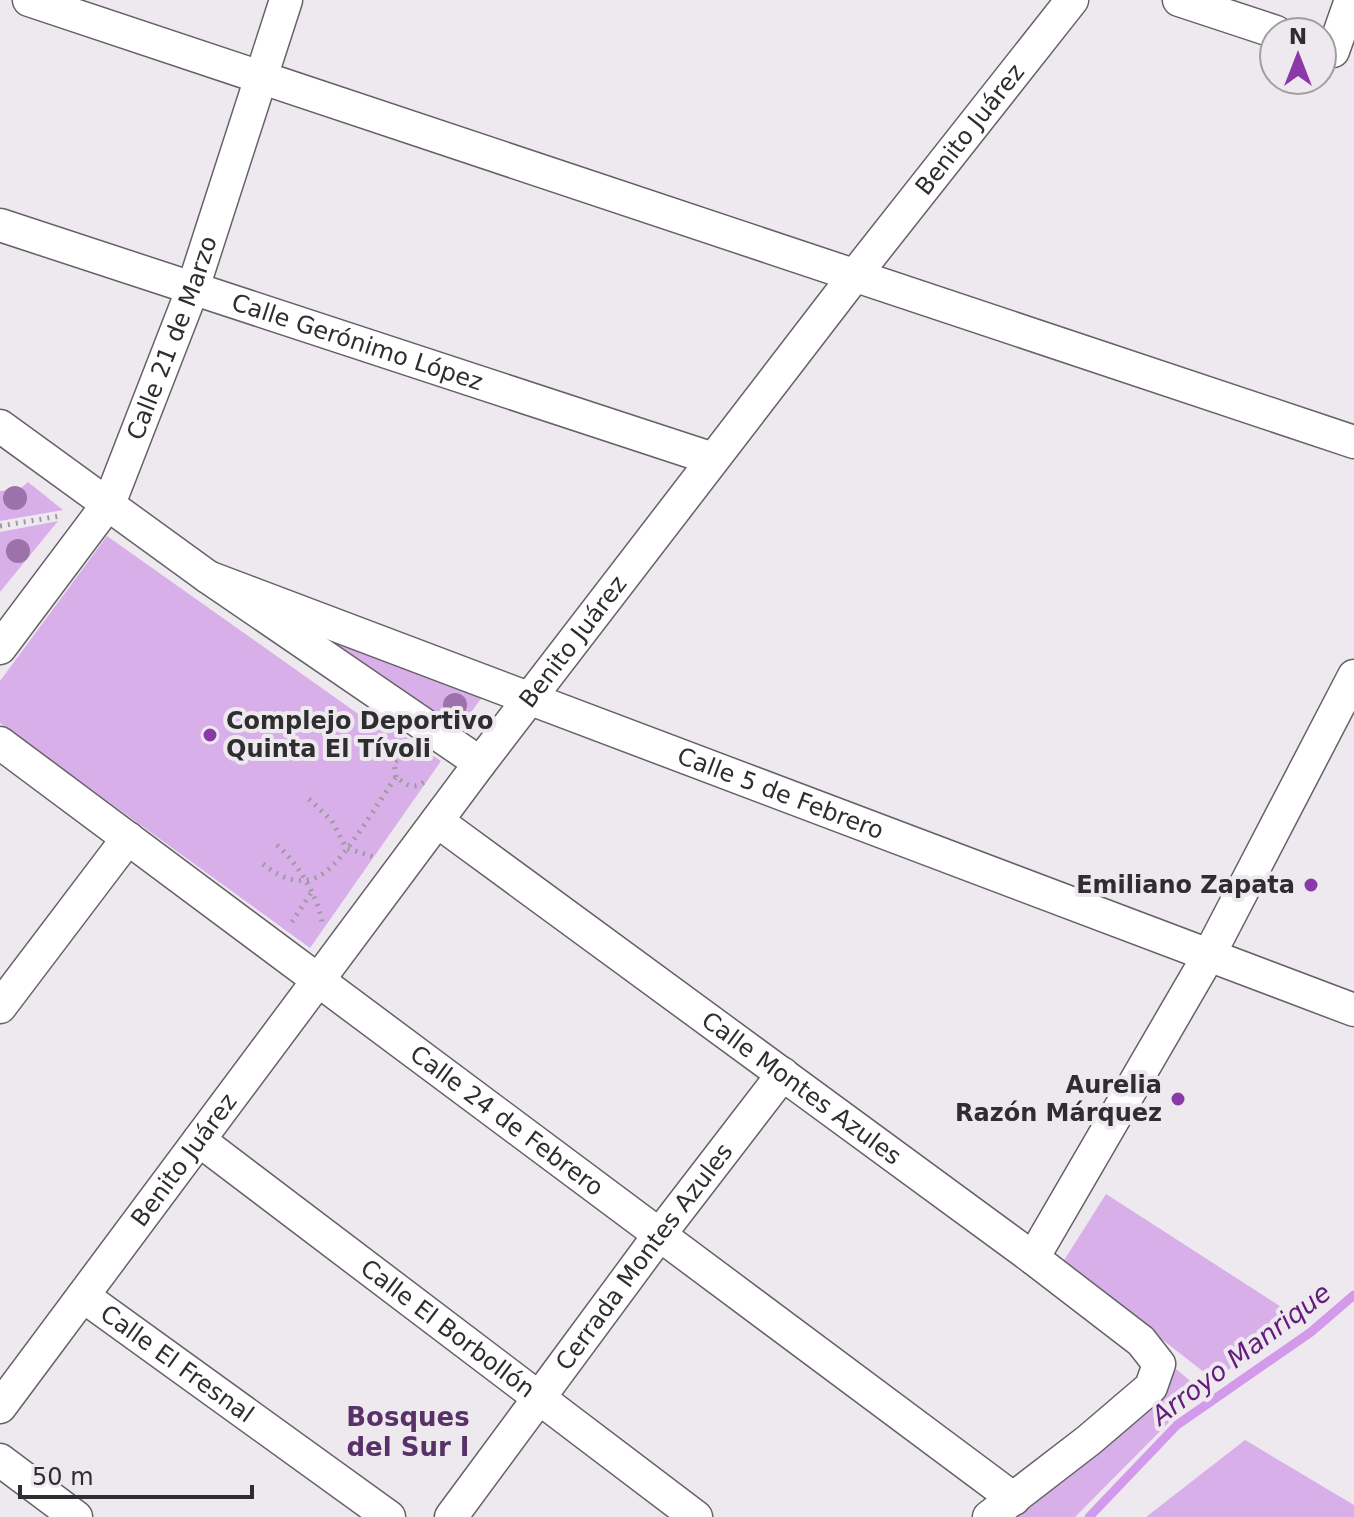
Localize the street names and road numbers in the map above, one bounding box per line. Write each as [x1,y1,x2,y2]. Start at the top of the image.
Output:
street label: Benito Juárez [910,59,1030,200]
street label: Calle 21 de Marzo [121,233,223,444]
street label: Calle Gerónimo López [228,288,486,396]
street label: Benito Juárez [514,570,633,713]
street label: Calle 5 de Febrero [673,742,888,845]
street label: Calle Montes Azules [696,1006,907,1171]
street label: Calle 24 de Febrero [405,1040,609,1202]
street label: Benito Juárez [125,1088,243,1232]
street label: Cerrada Montes Azules [550,1138,738,1376]
street label: Calle El Borbollón [355,1254,540,1403]
street label: Calle El Fresnal [95,1299,259,1429]

